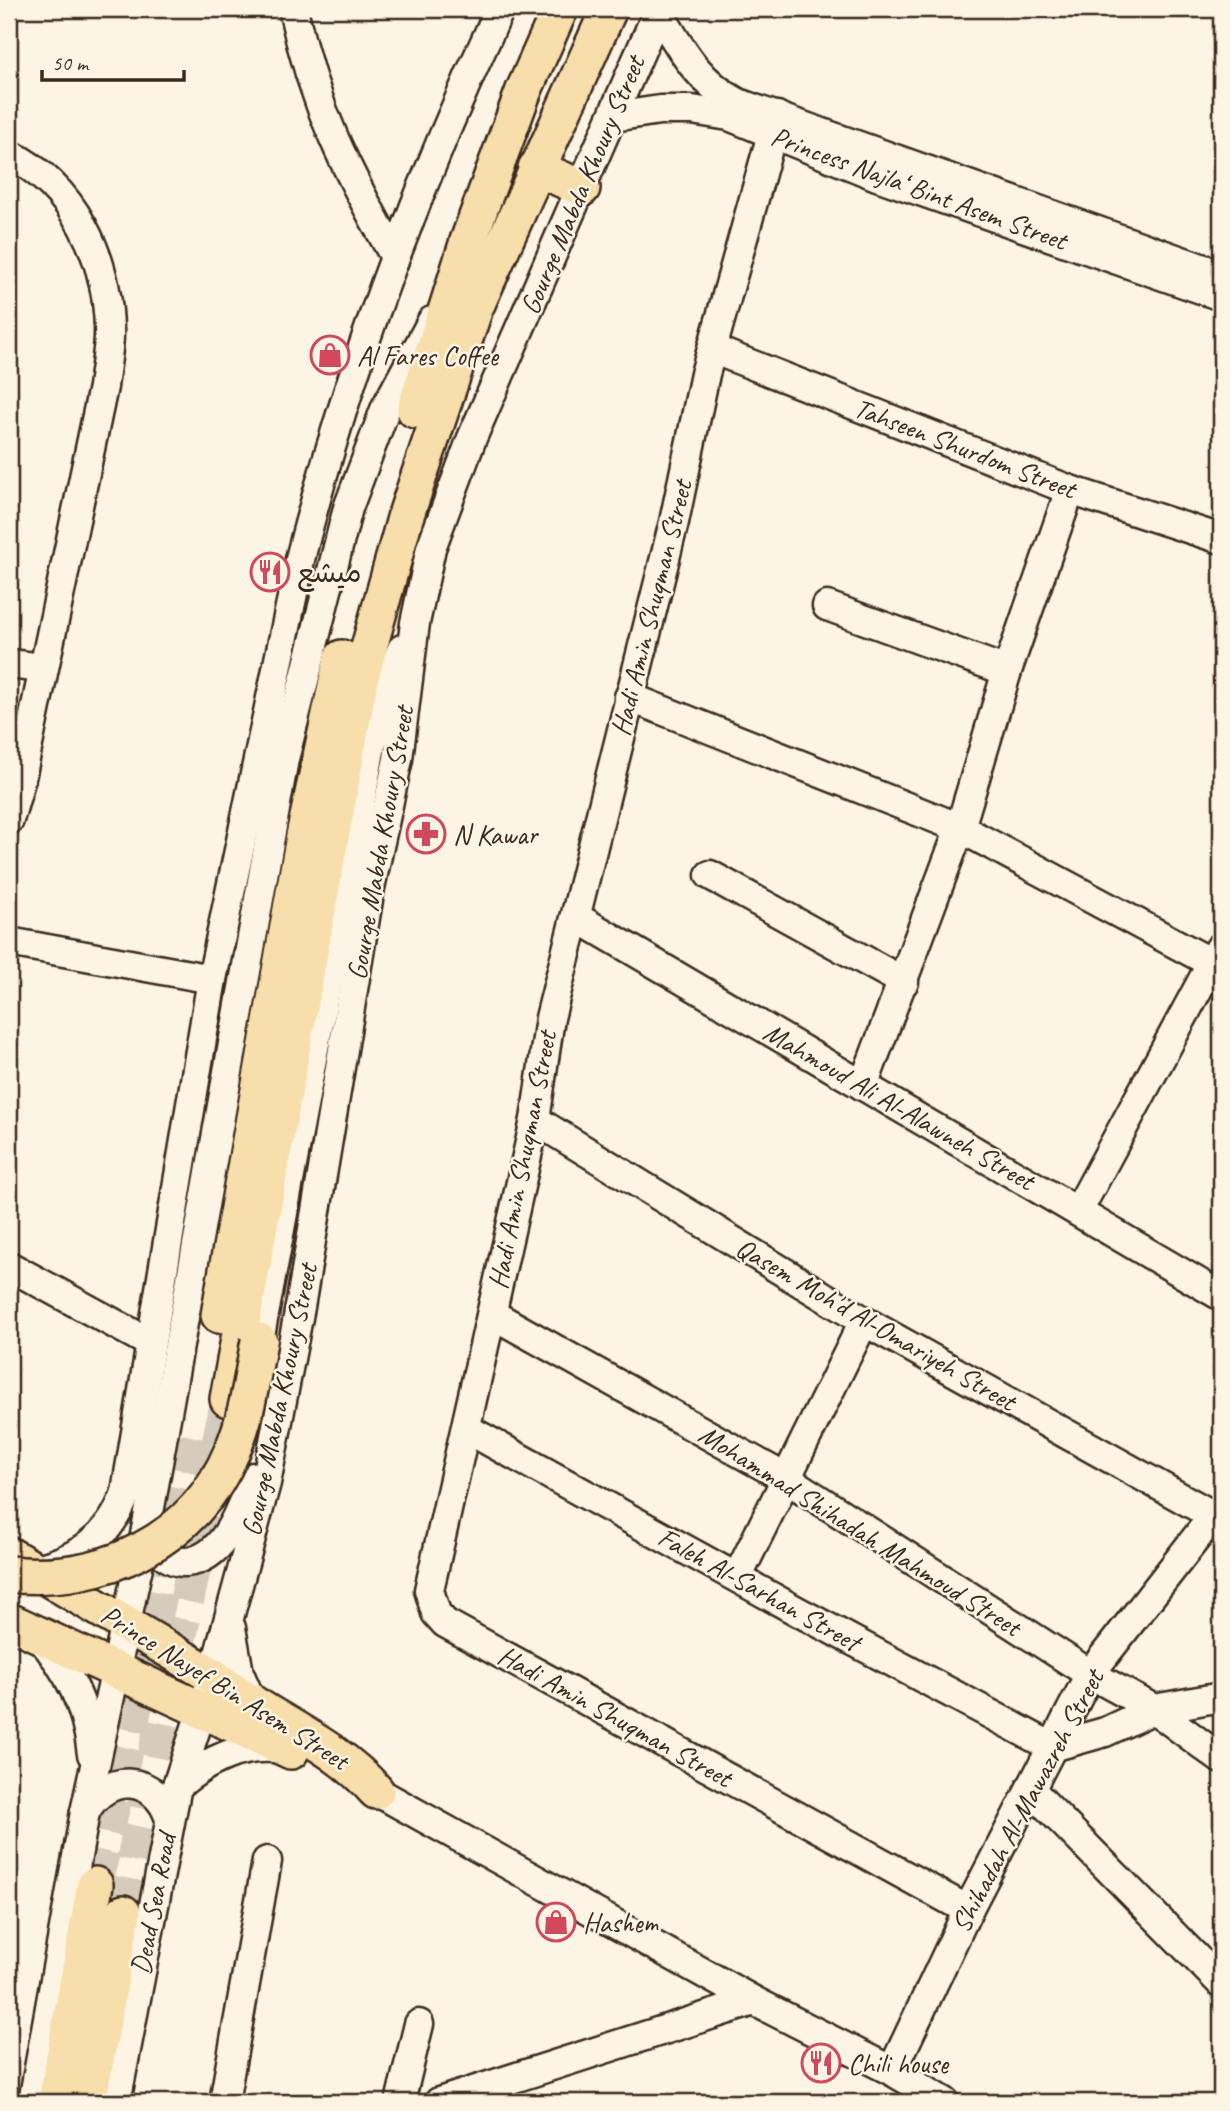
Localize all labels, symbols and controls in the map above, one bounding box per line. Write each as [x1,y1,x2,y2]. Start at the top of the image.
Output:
scale bar [42,38,184,82]
street label: Gourge Mabda Khoury Street [512,48,653,319]
text: 50 m [52,50,90,76]
street label: Princess Najla‘ Bint Asem Street [767,118,1074,259]
shop icon: Al Fares Coffee [309,334,351,376]
place label: Al Fares Coffee [357,338,500,373]
street label: Tahseen Shurdom Street [849,390,1083,507]
street label: Hadi Amin Shuqman Street [602,474,700,739]
restaurant icon: ميشع [249,551,291,593]
place label: ميشع [297,555,362,592]
street label: Gourge Mabda Khoury Street [339,701,422,982]
pharmacy icon: N Kawar [405,813,447,855]
place label: N Kawar [453,817,539,852]
street label: Mahmoud Ali Al-Alawneh Street [757,1014,1043,1199]
street label: Hadi Amin Shuqman Street [480,1026,565,1292]
street label: Qasem Moh'd Al-Omariyeh Street [730,1230,1024,1420]
street label: Gourge Mabda Khoury Street [233,1258,325,1539]
street label: Mohammad Shihadah Mahmoud Street [693,1416,1030,1645]
street label: Faleh Al-Sarhan Street [652,1519,869,1661]
street label: Prince Nayef Bin Asem Street [95,1597,358,1779]
street label: Hadi Amin Shuqman Street [492,1637,740,1796]
street label: Shihadah Al-Mawazreh Street [943,1661,1112,1938]
street label: Dead Sea Road [122,1827,185,1977]
shop icon: Hashem [535,1901,577,1943]
place label: Hashem [583,1905,659,1940]
restaurant icon: Chili house [800,2042,842,2084]
place label: Chili house [848,2046,950,2081]

